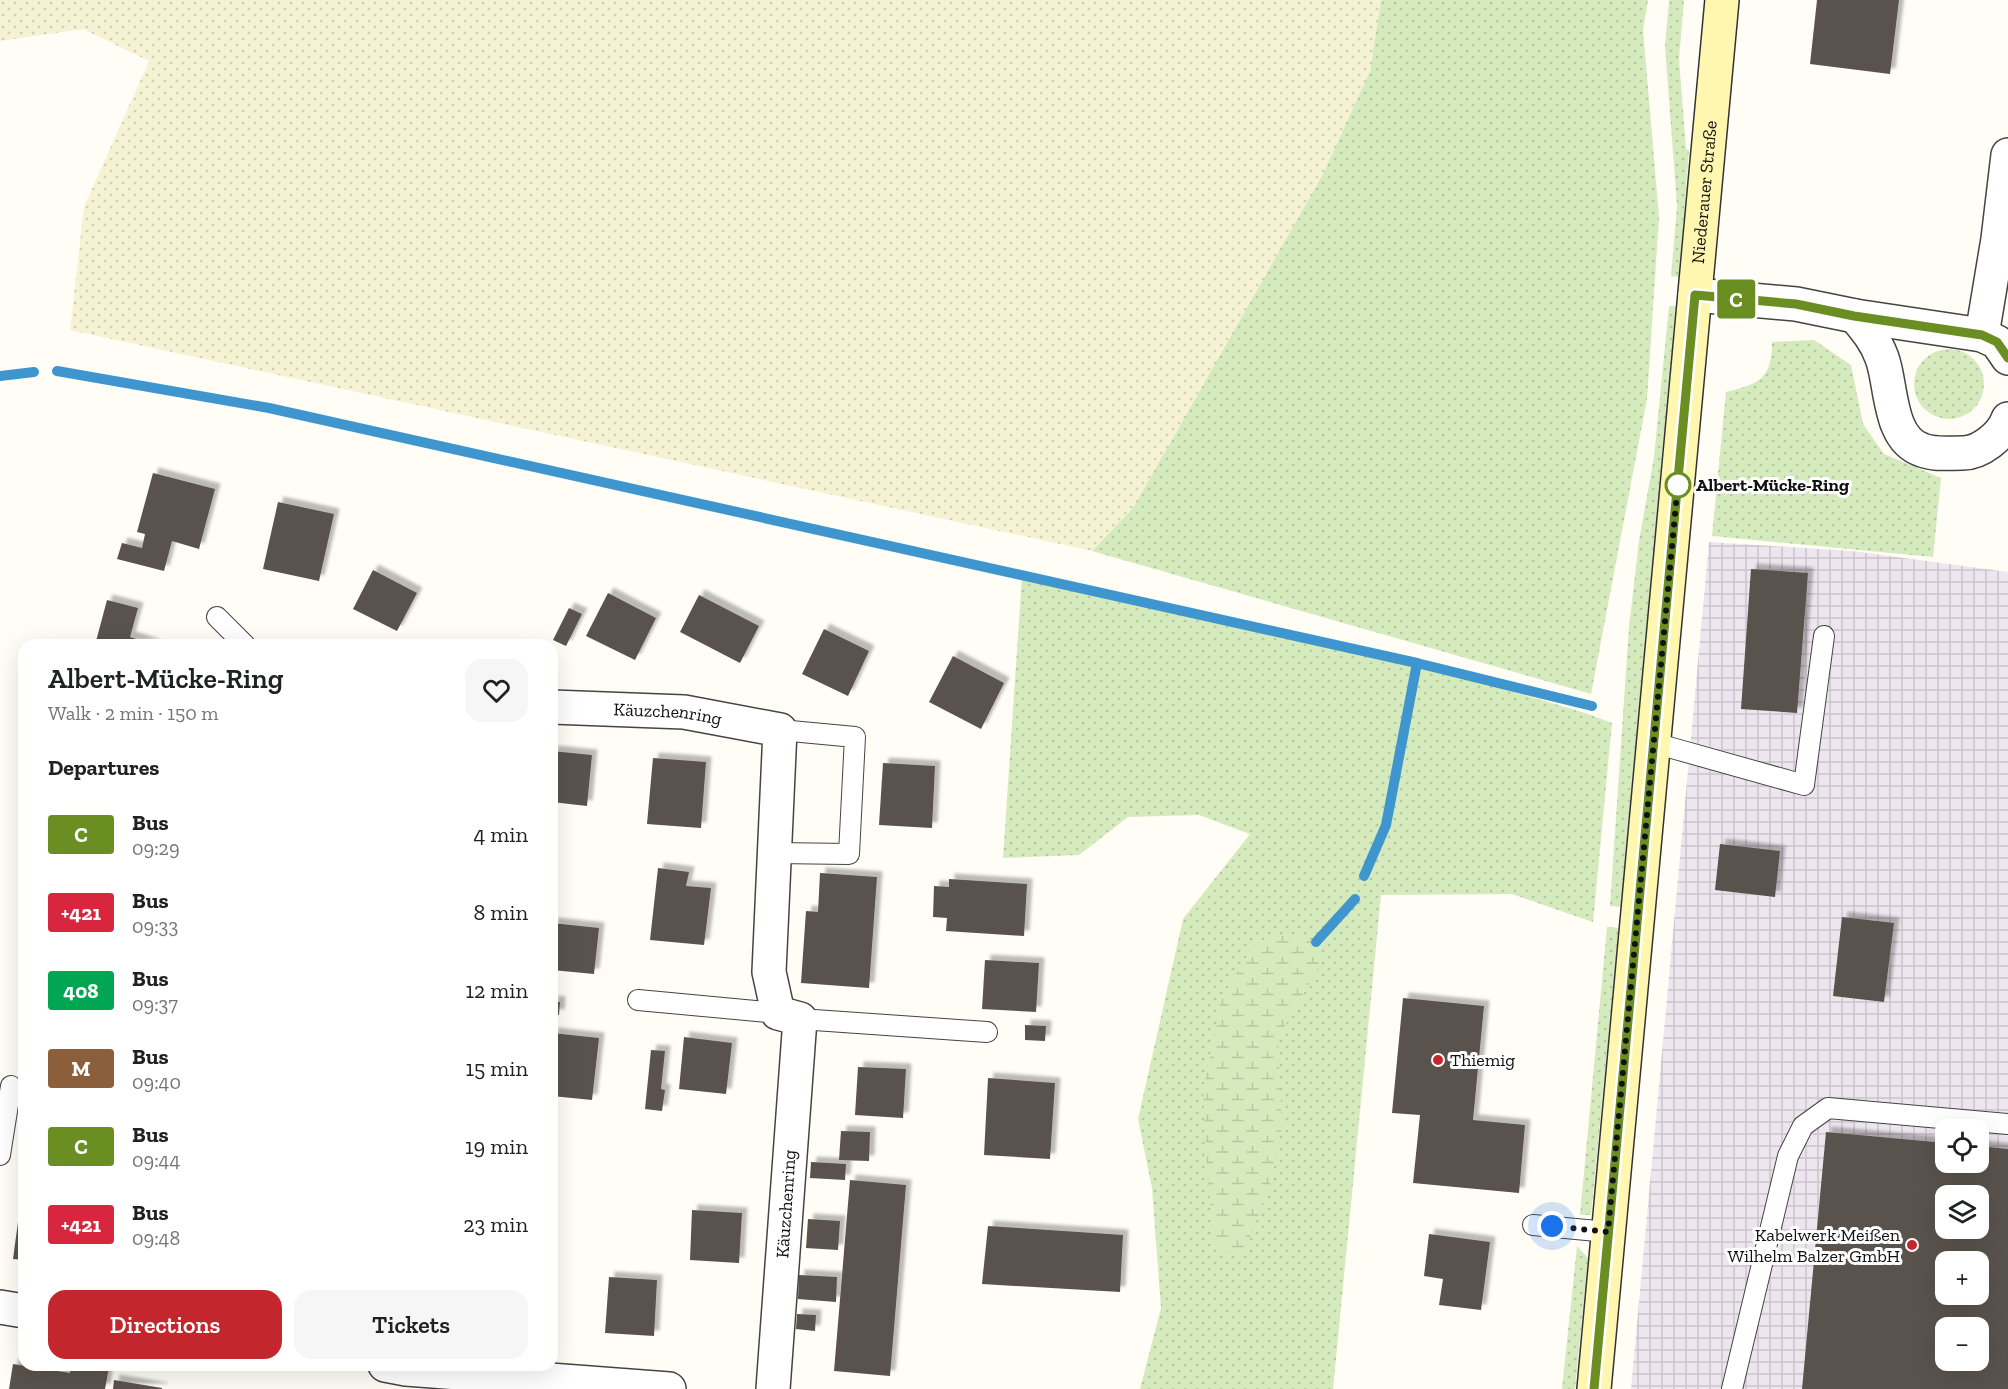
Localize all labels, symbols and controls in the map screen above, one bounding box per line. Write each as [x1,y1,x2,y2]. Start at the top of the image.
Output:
street label: Niederauer Straße [1687,119,1722,265]
line badge: C [1716,280,1756,318]
text: C [1729,287,1743,312]
marker: Albert-Mücke-Ring [1665,472,1691,498]
place label: Albert-Mücke-Ring [1696,474,1849,496]
button: heart [465,659,528,722]
text: Albert-Mücke-Ring [48,662,283,695]
street label: Käuzchenring [613,698,724,730]
text: Walk · 2 min · 150 m [48,701,219,725]
text: Departures [48,754,159,781]
text: Bus [132,809,169,836]
text: 4 min [473,821,528,848]
text: C [74,822,88,847]
text: 09:29 [132,836,180,860]
text: Bus [132,887,169,914]
text: 8 min [473,899,528,926]
text: +421 [61,900,101,925]
text: 09:33 [132,914,178,938]
text: Bus [132,965,169,992]
text: 12 min [465,977,528,1004]
text: 408 [63,978,99,1003]
text: 09:37 [132,992,178,1016]
text: Bus [132,1043,169,1070]
place label: Thiemig [1450,1049,1515,1071]
marker: Thiemig [1431,1053,1445,1067]
text: 15 min [466,1055,528,1082]
text: M [72,1056,90,1081]
text: 09:40 [132,1070,181,1094]
map controls [1935,1119,1989,1371]
button: locate [1935,1119,1989,1173]
text: Bus [132,1121,169,1148]
text: 19 min [465,1133,528,1160]
text: C [74,1134,88,1159]
text: 09:44 [132,1148,180,1172]
street label: Käuzchenring [771,1149,801,1259]
button: layers [1935,1185,1989,1239]
text: Bus [132,1199,169,1226]
text: 23 min [463,1211,528,1238]
your location [1537,1211,1567,1241]
text: +421 [61,1212,101,1237]
place label: Kabelwerk Meißen Wilhelm Balzer GmbH [1727,1224,1901,1267]
text: 09:48 [132,1226,180,1250]
marker: Kabelwerk Meißen Wilhelm Balzer GmbH [1905,1238,1919,1252]
button: + [1935,1251,1989,1305]
button: Directions [48,1290,282,1359]
button: Tickets [294,1290,528,1359]
button: − [1935,1317,1989,1371]

